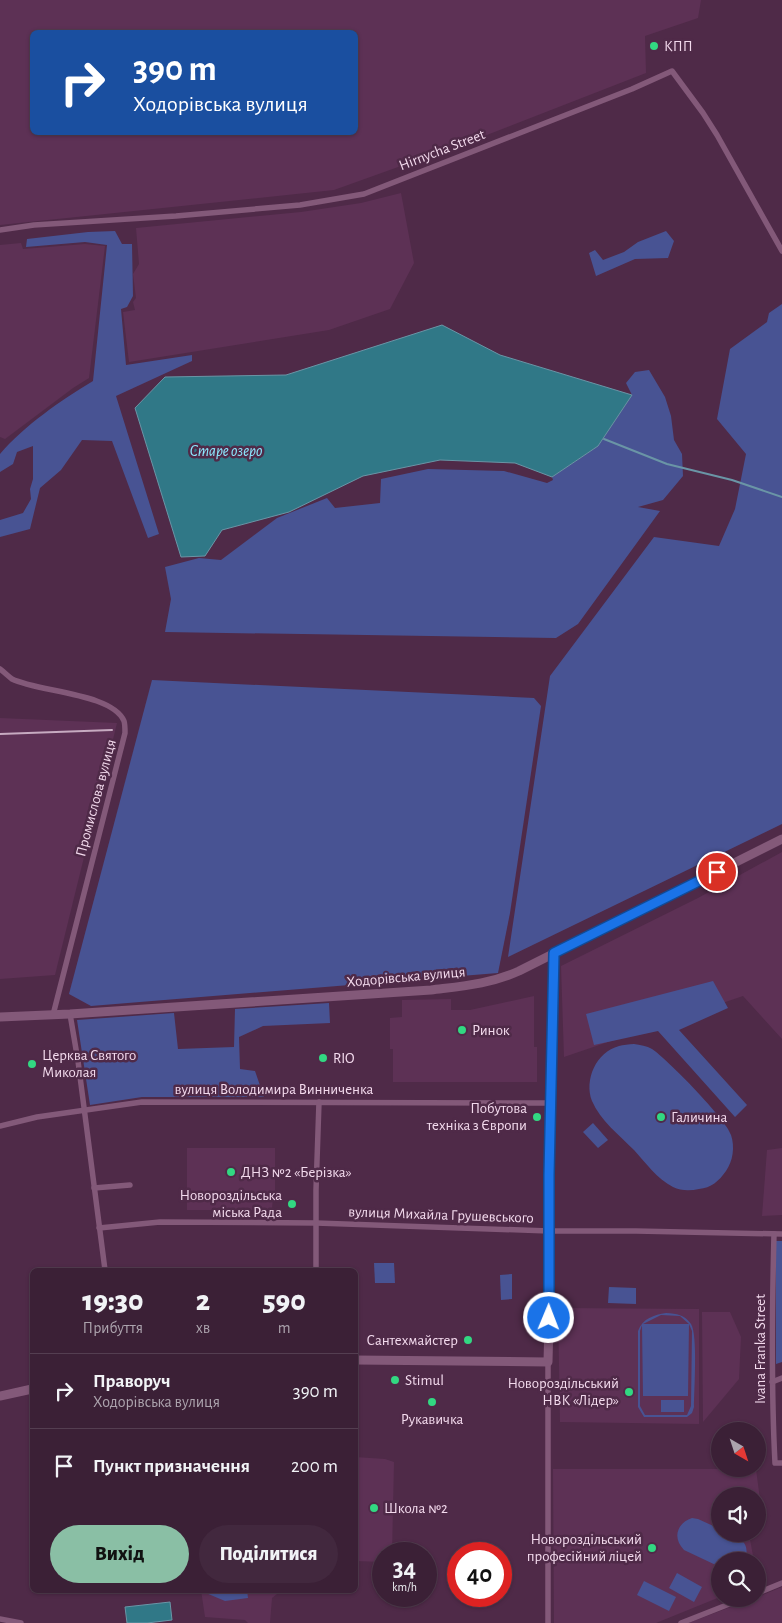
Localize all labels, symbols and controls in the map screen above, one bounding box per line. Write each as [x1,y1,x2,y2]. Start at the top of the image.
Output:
place label: КПП [664,39,693,54]
marker: КПП [648,40,660,52]
icon: right [50,50,115,115]
text: 390 m [133,52,217,87]
text: Ходорівська вулиця [133,93,308,115]
street label: Hirnycha Street [397,127,487,173]
water label: Старе озеро [190,443,262,460]
street label: Промислова вулиця [73,738,119,858]
pin [696,851,738,893]
icon: arrive [703,858,731,886]
street label: Ходорівська вулиця [346,964,466,990]
place label: Ринок [472,1023,510,1038]
marker: Ринок [456,1024,468,1036]
place label: Церква Святого Миколая [42,1048,136,1080]
place label: RIO [333,1051,355,1066]
marker: RIO [317,1052,329,1064]
marker: Церква Святого Миколая [26,1058,38,1070]
street label: вулиця Володимира Винниченка [175,1082,374,1097]
place label: Побутова техніка з Європи [426,1101,527,1133]
place label: Галичина [671,1110,727,1125]
marker: Побутова техніка з Європи [531,1111,543,1123]
marker: Галичина [655,1111,667,1123]
place label: ДНЗ №2 «Берізка» [241,1165,352,1180]
marker: ДНЗ №2 «Берізка» [225,1166,237,1178]
place label: Новороздільська міська Рада [180,1188,282,1220]
marker: Новороздільська міська Рада [286,1198,298,1210]
street label: вулиця Михайла Грушевського [348,1204,534,1226]
text: 19:30 [82,1286,144,1316]
text: 2 [196,1286,210,1316]
text: 590 [262,1286,306,1316]
position arrow [522,1291,574,1343]
street label: Ivana Franka Street [753,1294,768,1404]
text: Прибуття [83,1320,143,1336]
text: хв [196,1320,210,1336]
text: m [278,1320,291,1336]
place label: Сантехмайстер [367,1333,458,1348]
marker: Сантехмайстер [462,1334,474,1346]
text: Праворуч [93,1372,171,1391]
place label: Stimul [405,1373,444,1388]
marker: Stimul [389,1374,401,1386]
place label: Новороздільський НВК «Лідер» [507,1376,619,1408]
icon: right [50,1377,78,1405]
text: 390 m [293,1382,338,1401]
marker: Новороздільський НВК «Лідер» [623,1386,635,1398]
text: Ходорівська вулиця [93,1394,220,1410]
marker: Рукавичка [426,1396,438,1408]
place label: Рукавичка [401,1412,464,1427]
north arrow [711,1422,766,1478]
map controls [711,1422,766,1607]
icon: arrive [50,1452,78,1480]
text: Пункт призначення [93,1457,250,1476]
text: 200 m [291,1457,338,1476]
button: sound [711,1487,766,1542]
place label: Школа №2 [384,1501,448,1516]
marker: Школа №2 [368,1502,380,1514]
button: Вихід [50,1525,189,1583]
button: Поділитися [199,1525,338,1583]
place label: Новороздільський професійний ліцей [527,1532,642,1564]
speed limit sign: 40 [447,1542,512,1607]
marker: Новороздільський професійний ліцей [646,1542,658,1554]
button: search [711,1552,766,1607]
text: 34 [393,1556,416,1581]
text: km/h [392,1581,417,1593]

